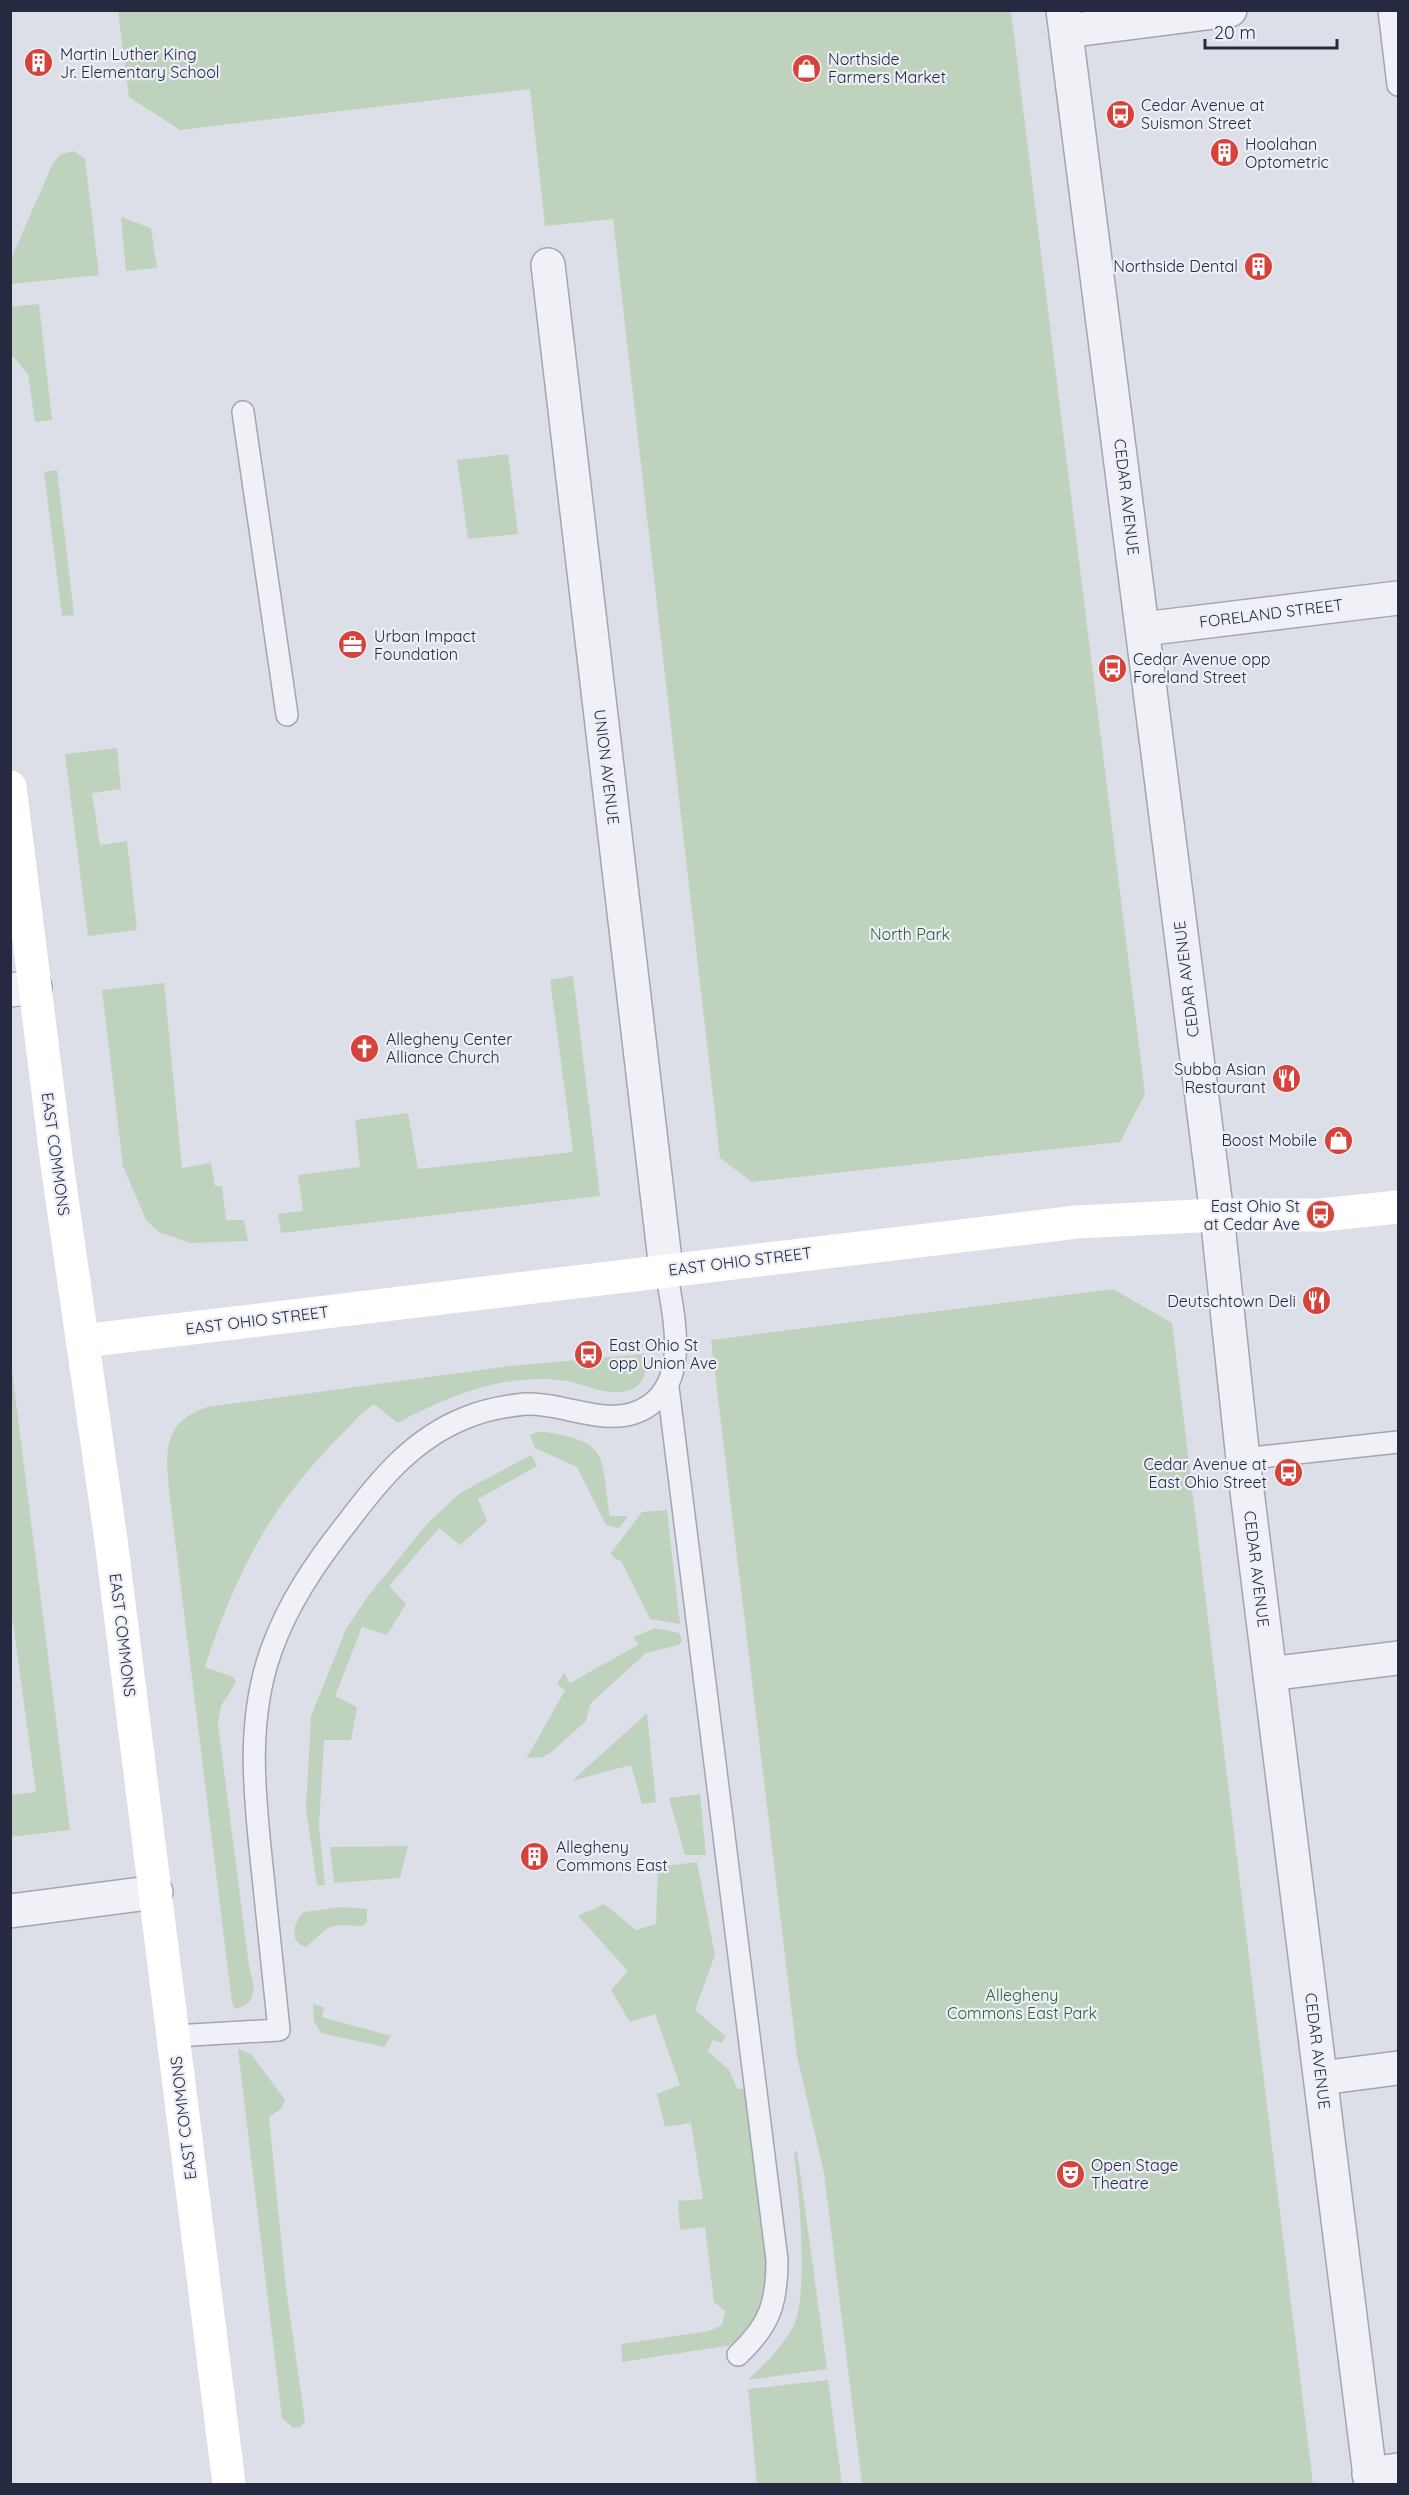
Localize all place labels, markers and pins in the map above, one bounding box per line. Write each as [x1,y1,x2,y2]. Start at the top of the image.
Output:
place label: Martin Luther King Jr. Elementary School [60,44,220,82]
building icon: Martin Luther King Jr. Elementary School [23,47,55,79]
place label: Northside Farmers Market [828,49,946,87]
shop icon: Northside Farmers Market [791,52,823,84]
place label: Cedar Avenue at Suismon Street [1141,95,1265,133]
bus stop icon: Cedar Avenue at Suismon Street [1104,98,1136,130]
place label: Hoolahan Optometric [1245,134,1329,172]
building icon: Hoolahan Optometric [1208,137,1240,169]
building icon: Northside Dental [1243,250,1275,282]
place label: Northside Dental [1113,256,1238,276]
place label: Urban Impact Foundation [374,626,476,664]
office icon: Urban Impact Foundation [337,629,369,661]
place label: Cedar Avenue opp Foreland Street [1133,649,1271,687]
bus stop icon: Cedar Avenue opp Foreland Street [1096,652,1128,684]
place label: Allegheny Center Alliance Church [386,1029,513,1067]
church icon: Allegheny Center Alliance Church [349,1032,381,1064]
place label: Subba Asian Restaurant [1174,1059,1266,1097]
restaurant icon: Subba Asian Restaurant [1271,1062,1303,1094]
shop icon: Boost Mobile [1322,1124,1354,1156]
place label: Boost Mobile [1221,1130,1317,1150]
place label: East Ohio St at Cedar Ave [1204,1196,1300,1234]
bus stop icon: East Ohio St at Cedar Ave [1305,1199,1337,1231]
restaurant icon: Deutschtown Deli [1301,1285,1333,1317]
place label: Deutschtown Deli [1167,1291,1296,1311]
place label: East Ohio St opp Union Ave [609,1335,717,1373]
bus stop icon: East Ohio St opp Union Ave [572,1338,604,1370]
place label: Cedar Avenue at East Ohio Street [1143,1454,1267,1492]
bus stop icon: Cedar Avenue at East Ohio Street [1272,1457,1304,1489]
place label: Allegheny Commons East [556,1837,668,1875]
building icon: Allegheny Commons East [519,1840,551,1872]
place label: Open Stage Theatre [1091,2155,1178,2193]
theatre icon: Open Stage Theatre [1054,2158,1086,2190]

